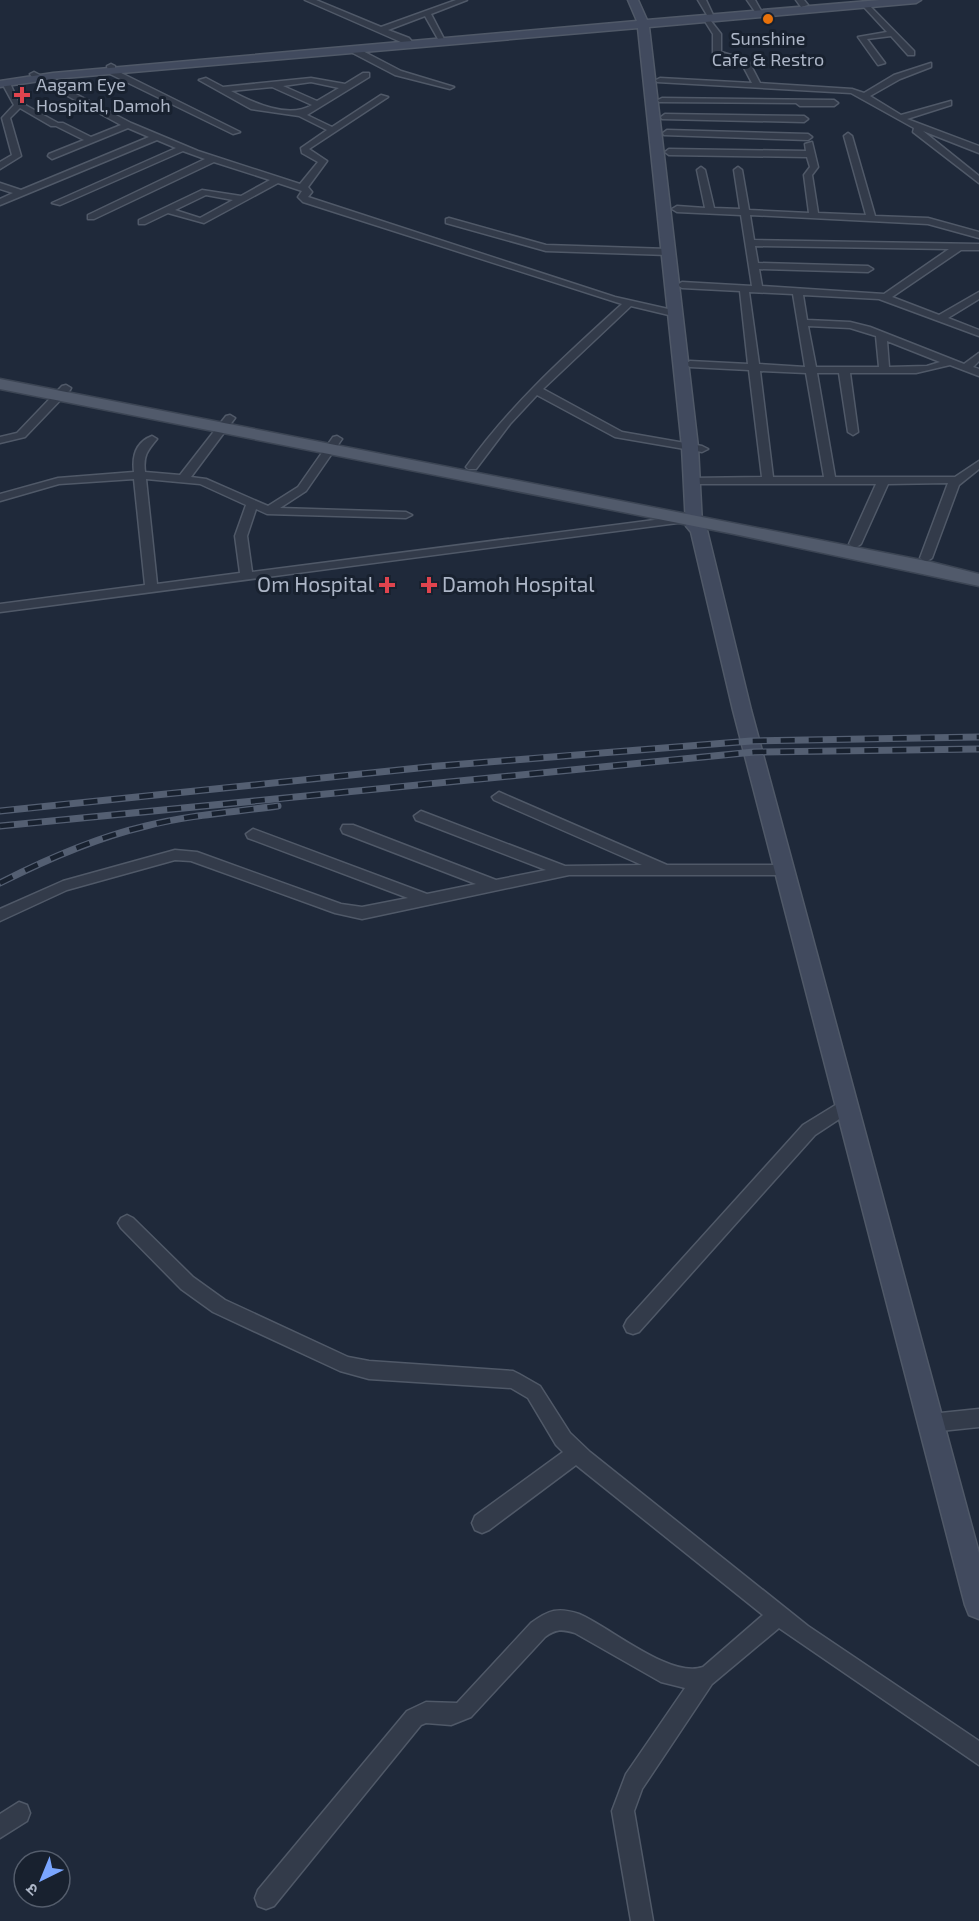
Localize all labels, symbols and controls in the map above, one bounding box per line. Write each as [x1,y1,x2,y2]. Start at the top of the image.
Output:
marker: Sunshine Cafe & Restro [761,12,775,26]
place label: Sunshine Cafe & Restro [712,27,824,70]
place label: Aagam Eye Hospital, Damoh [36,73,171,116]
marker: Aagam Eye Hospital, Damoh [13,86,31,104]
place label: Om Hospital [257,571,375,596]
place label: Damoh Hospital [442,571,595,596]
marker: Om Hospital [378,576,396,594]
marker: Damoh Hospital [420,576,438,594]
north arrow [12,1849,72,1909]
text: उ [21,1880,41,1900]

